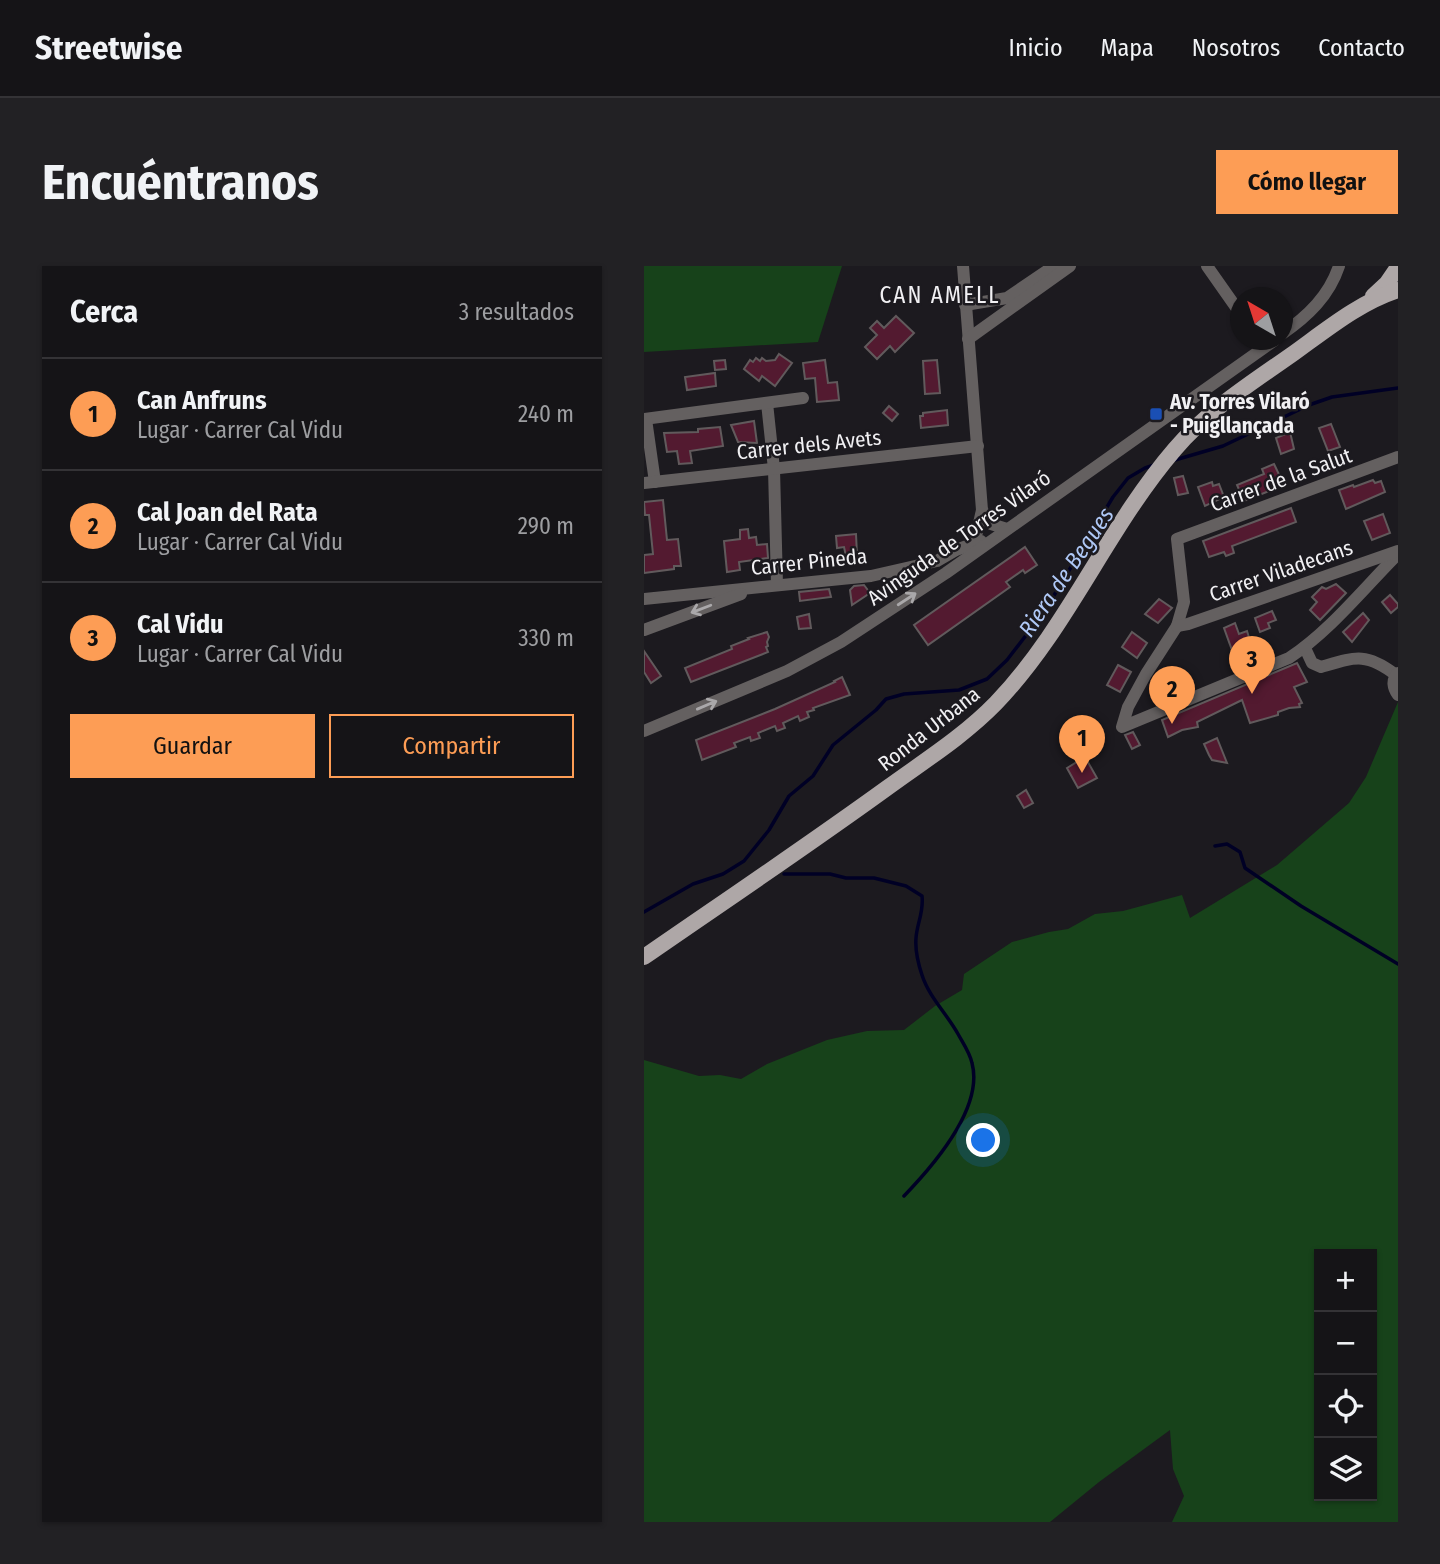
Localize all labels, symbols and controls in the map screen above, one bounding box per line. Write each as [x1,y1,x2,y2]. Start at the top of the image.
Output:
text: Streetwise [35,28,182,68]
text: Inicio [1009,34,1063,62]
text: Mapa [1101,34,1154,62]
text: Nosotros [1192,34,1280,62]
text: Contacto [1318,34,1405,62]
button: Cómo llegar [1216,150,1398,214]
text: Encuéntranos [42,153,319,212]
district label: CAN AMELL [880,281,1000,309]
north arrow [1230,287,1293,350]
text: Cerca [70,294,138,330]
text: 3 resultados [459,298,574,326]
text: Can Anfruns [137,385,267,416]
place label: Av. Torres Vilaró - Puigllançada [1169,389,1310,439]
text: 1 [88,400,98,428]
text: 240 m [518,400,574,428]
marker: Av. Torres Vilaró - Puigllançada [1148,406,1164,422]
text: Lugar · Carrer Cal Vidu [137,416,343,444]
street label: Carrer dels Avets [736,424,883,466]
street label: Carrer de la Salut [1207,442,1355,518]
street label: Avinguda de Torres Vilaró [862,465,1056,611]
text: Cal Joan del Rata [137,497,318,528]
water label: Riera de Begues [1012,502,1120,642]
text: 2 [88,512,98,540]
text: 290 m [518,512,574,540]
text: Lugar · Carrer Cal Vidu [137,528,343,556]
street label: Carrer Viladecans [1206,534,1356,608]
street label: Carrer Pineda [750,543,868,581]
one-way arrow [897,591,917,605]
one-way arrow [690,603,712,616]
text: Cal Vidu [137,609,224,640]
text: 3 [88,624,98,652]
text: 330 m [518,624,574,652]
pin: 3 [1229,636,1275,694]
text: Lugar · Carrer Cal Vidu [137,640,343,668]
pin: 2 [1149,666,1195,724]
street label: Ronda Urbana [873,681,985,777]
one-way arrow [696,697,717,710]
button: Guardar [70,714,315,778]
button: Compartir [329,714,574,778]
pin: 1 [1059,715,1105,773]
your location [966,1123,1000,1157]
map controls [1314,1249,1377,1501]
button: + [1314,1249,1377,1312]
button: − [1314,1312,1377,1375]
button: locate [1314,1375,1377,1438]
button: layers [1314,1438,1377,1501]

